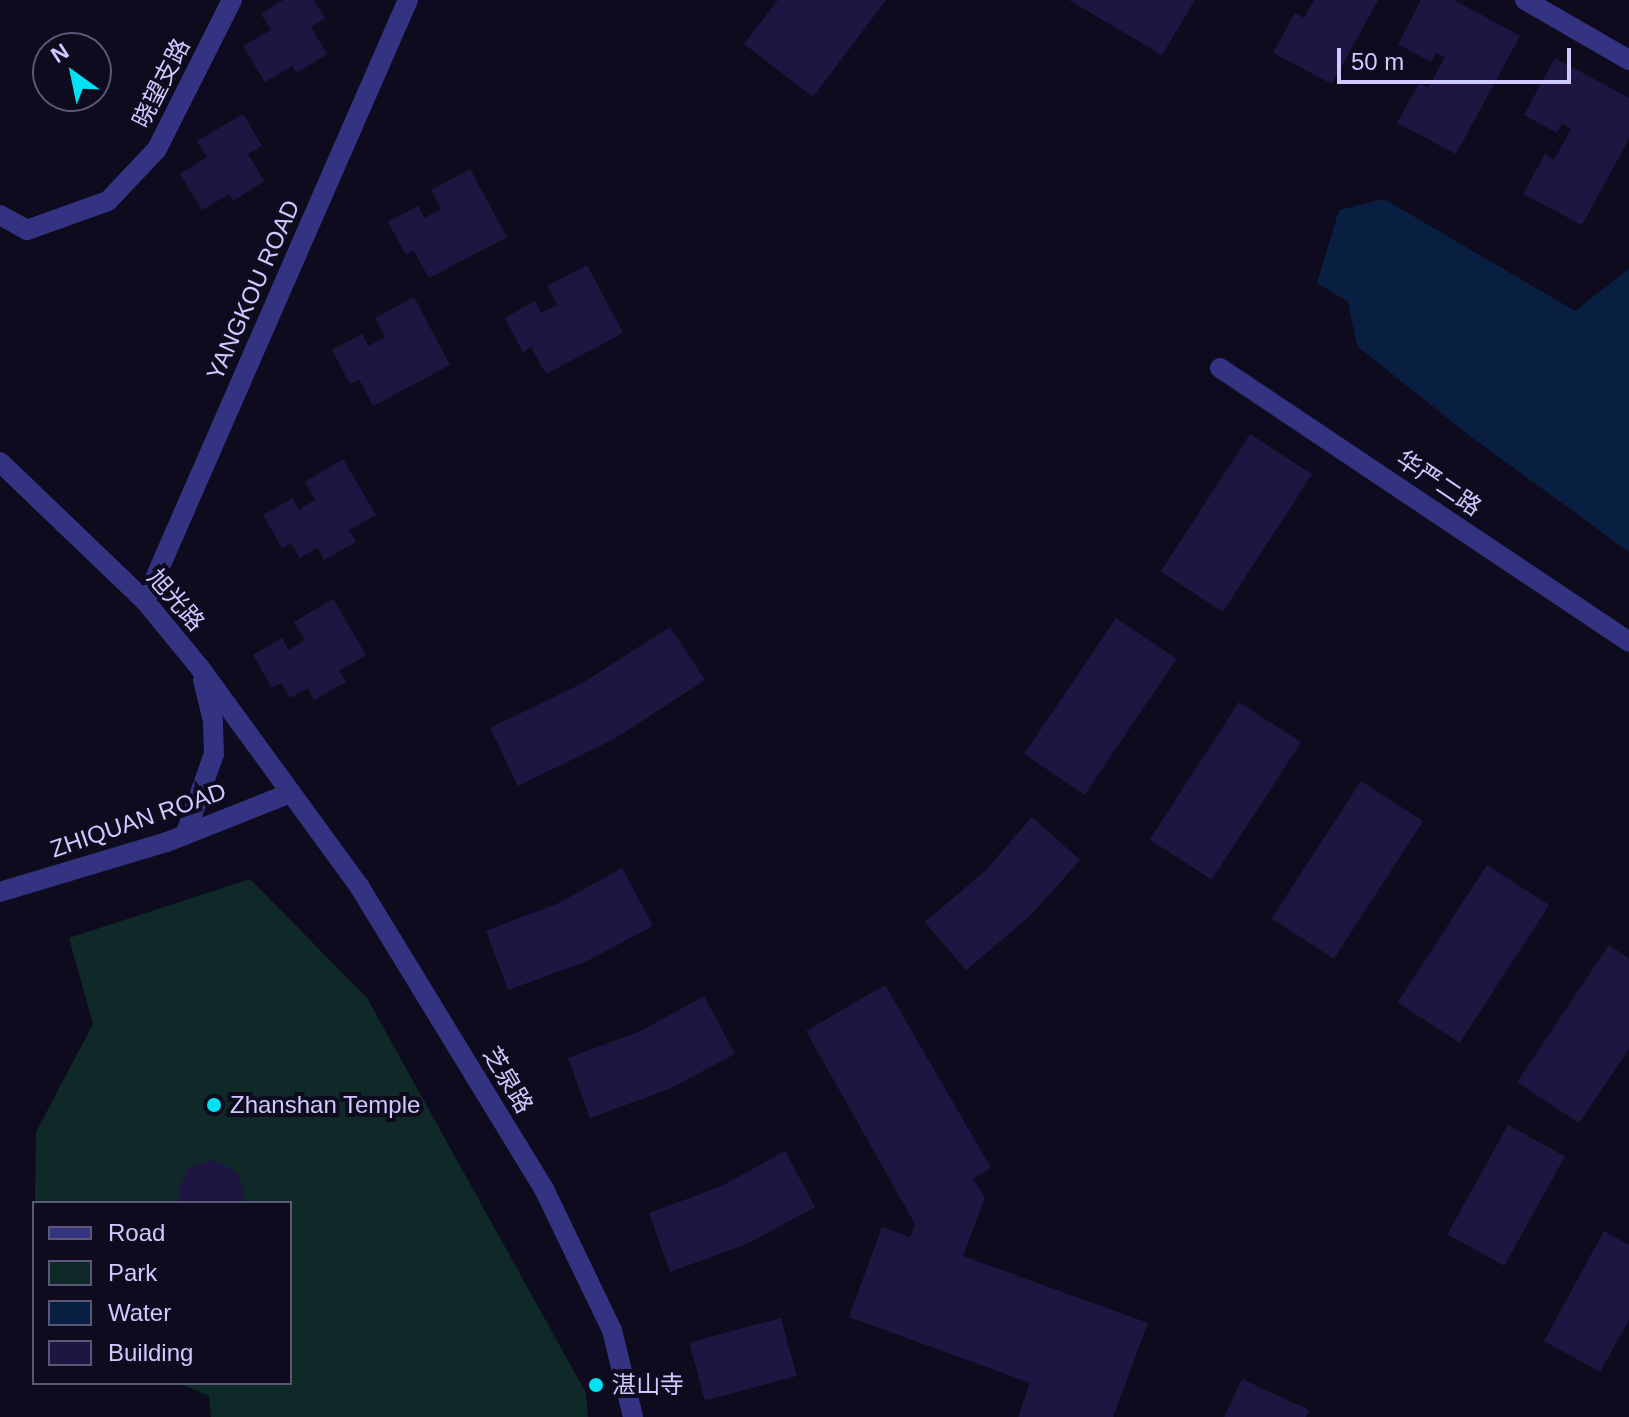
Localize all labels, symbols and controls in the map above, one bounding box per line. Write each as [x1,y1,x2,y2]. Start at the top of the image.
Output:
north arrow [32,32,112,112]
scale bar [1341,32,1575,82]
street label: 晓望支路 [126,34,196,132]
text: N [46,38,73,68]
text: 50 m [1351,48,1404,75]
street label: YANGKOU ROAD [200,195,306,385]
street label: 华严二路 [1391,444,1487,522]
street label: 旭光路 [142,563,210,637]
street label: ZHIQUAN ROAD [46,776,230,864]
street label: 芝泉路 [477,1042,539,1118]
place label: Zhanshan Temple [230,1091,421,1119]
marker: Zhanshan Temple [205,1096,223,1114]
legend [32,1201,292,1385]
text: Road [108,1219,165,1246]
text: Park [108,1259,157,1286]
text: Water [108,1299,171,1326]
text: Building [108,1339,193,1366]
place label: 湛山寺 [612,1371,684,1399]
marker: 湛山寺 [587,1376,605,1394]

